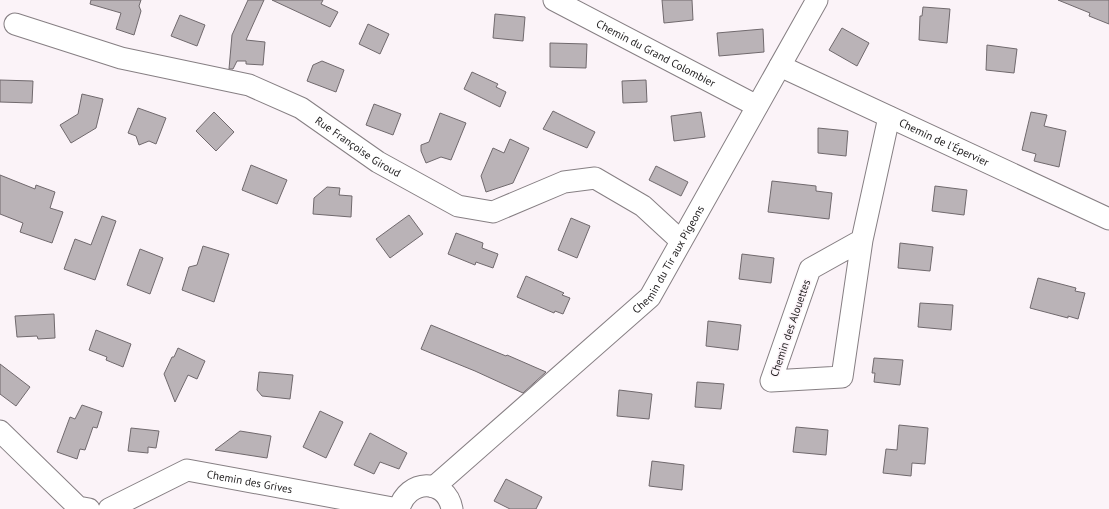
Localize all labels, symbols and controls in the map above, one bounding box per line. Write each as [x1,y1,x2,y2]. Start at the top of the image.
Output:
street label: Chemin du Grand Colombier [594,16,718,90]
street label: Rue Françoise Giroud [313,113,403,180]
street label: Chemin de l'Épervier [897,115,992,169]
street label: Chemin du Tir aux Pigeons [629,202,707,316]
street label: Chemin des Alouettes [767,277,813,379]
street label: Chemin des Grives [206,467,294,496]

